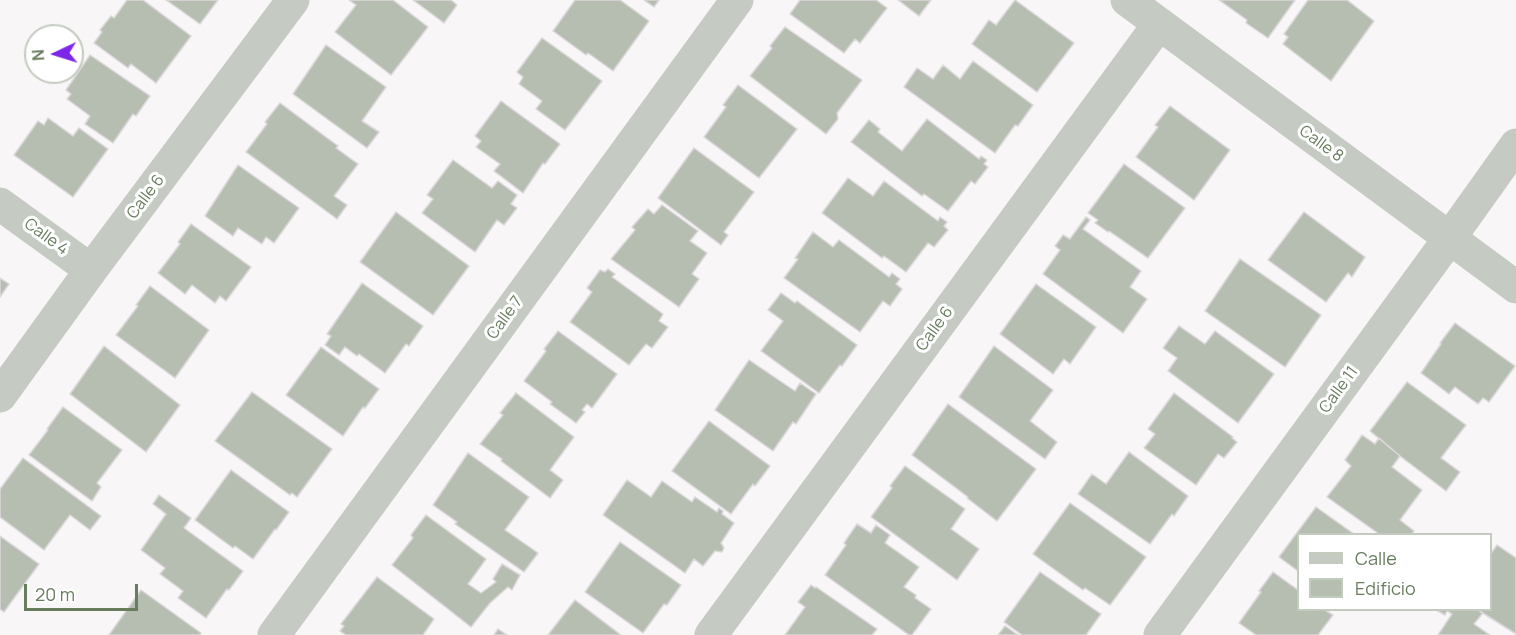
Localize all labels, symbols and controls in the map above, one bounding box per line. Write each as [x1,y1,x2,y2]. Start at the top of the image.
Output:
north arrow [24,24,84,84]
text: N [27,49,49,62]
street label: Calle 8 [1295,122,1347,166]
street label: Calle 6 [123,171,169,223]
street label: Calle 4 [20,215,72,259]
street label: Calle 7 [483,293,527,343]
street label: Calle 6 [912,303,958,355]
street label: Calle 11 [1316,363,1362,417]
legend [1297,533,1492,611]
text: Calle [1355,546,1397,570]
scale bar [27,572,141,610]
text: Edificio [1355,576,1416,600]
text: 20 m [35,582,75,606]

